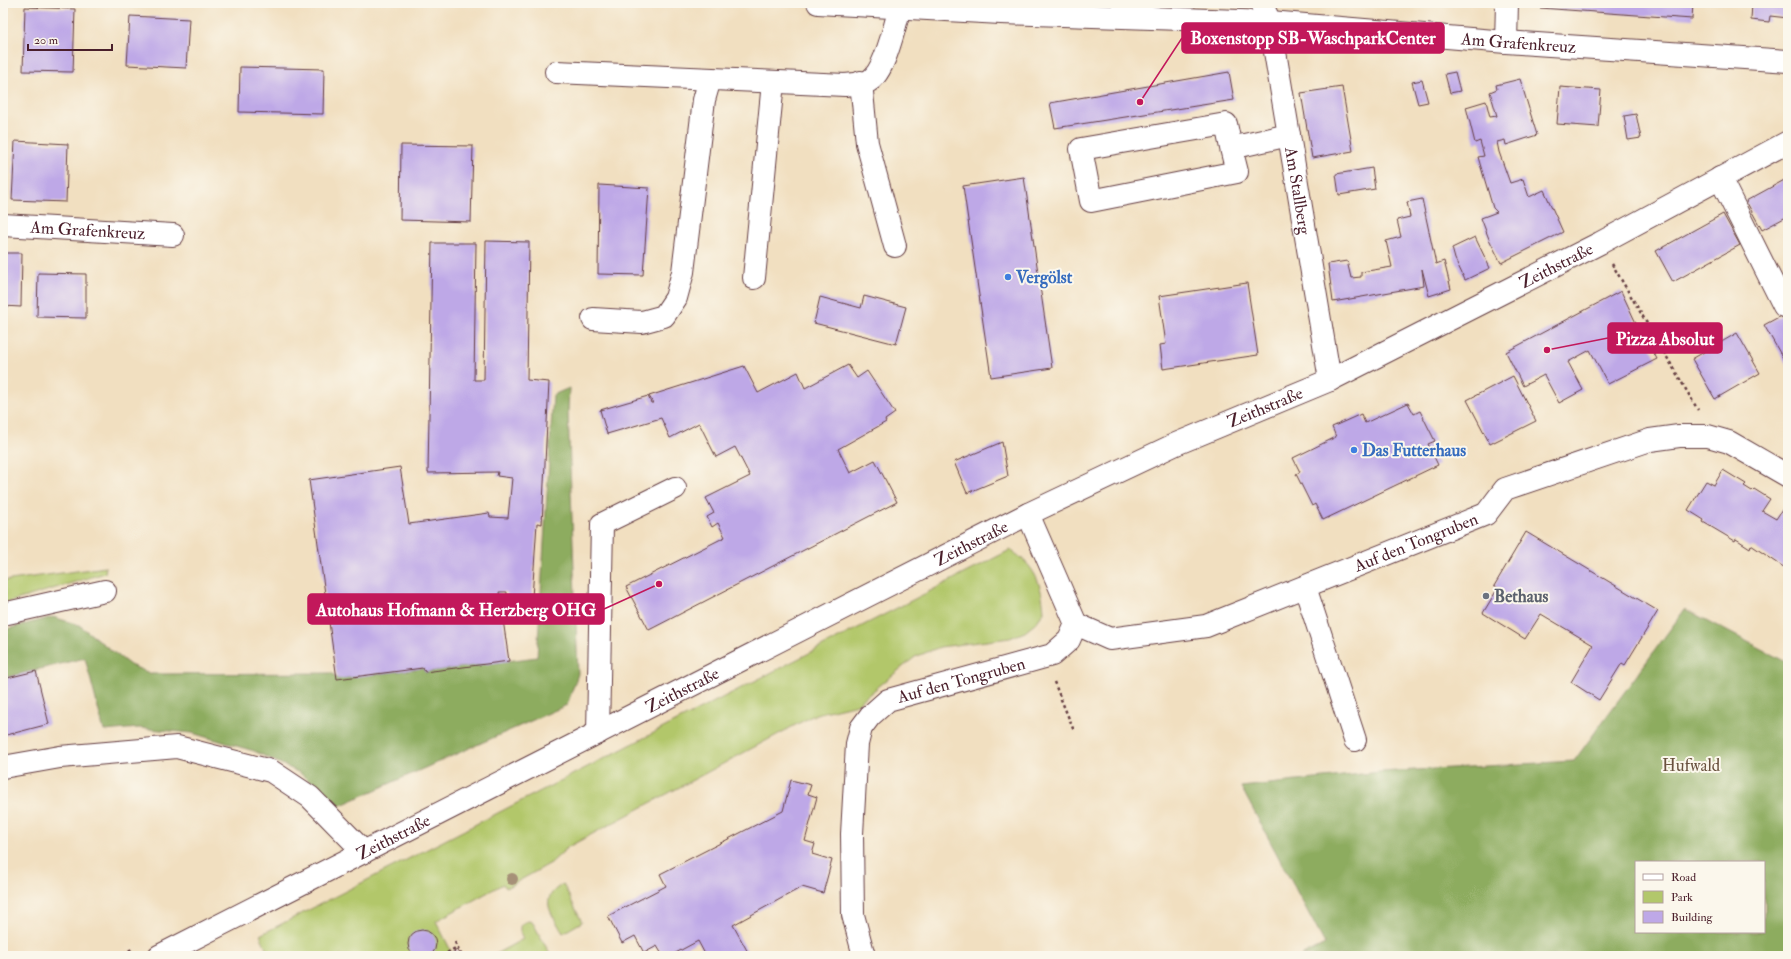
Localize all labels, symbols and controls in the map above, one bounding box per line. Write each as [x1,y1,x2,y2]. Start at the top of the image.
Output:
callout: Boxenstopp SB-WaschparkCenter [1182,23,1444,53]
scale bar [28,26,112,52]
text: Boxenstopp SB-WaschparkCenter [1190,27,1436,50]
street label: Am Grafenkreuz [1459,28,1577,57]
text: 20 m [34,33,59,48]
street label: Am Stallberg [1280,144,1316,237]
street label: Am Grafenkreuz [29,216,146,244]
street label: Zeithstraße [1516,238,1596,293]
place label: Vergölst [1015,267,1073,289]
marker: Vergölst [1003,272,1013,282]
callout: Pizza Absolut [1608,323,1722,353]
text: Pizza Absolut [1616,328,1714,351]
street label: Zeithstraße [1224,382,1306,432]
place label: Das Futterhaus [1362,440,1466,461]
marker: Das Futterhaus [1349,445,1359,455]
street label: Auf den Tongruben [1350,508,1481,577]
street label: Zeithstraße [931,516,1011,570]
place label: Bethaus [1494,586,1548,607]
marker: Bethaus [1481,591,1491,601]
callout: Autohaus Hofmann & Herzberg OHG [308,594,604,624]
text: Autohaus Hofmann & Herzberg OHG [315,599,596,622]
street label: Auf den Tongruben [894,652,1028,708]
street label: Zeithstraße [642,662,722,717]
park label: Hufwald [1662,755,1721,776]
street label: Zeithstraße [353,809,434,864]
legend [1635,861,1765,933]
text: Road [1671,870,1696,885]
text: Park [1671,890,1693,905]
text: Building [1671,910,1714,925]

